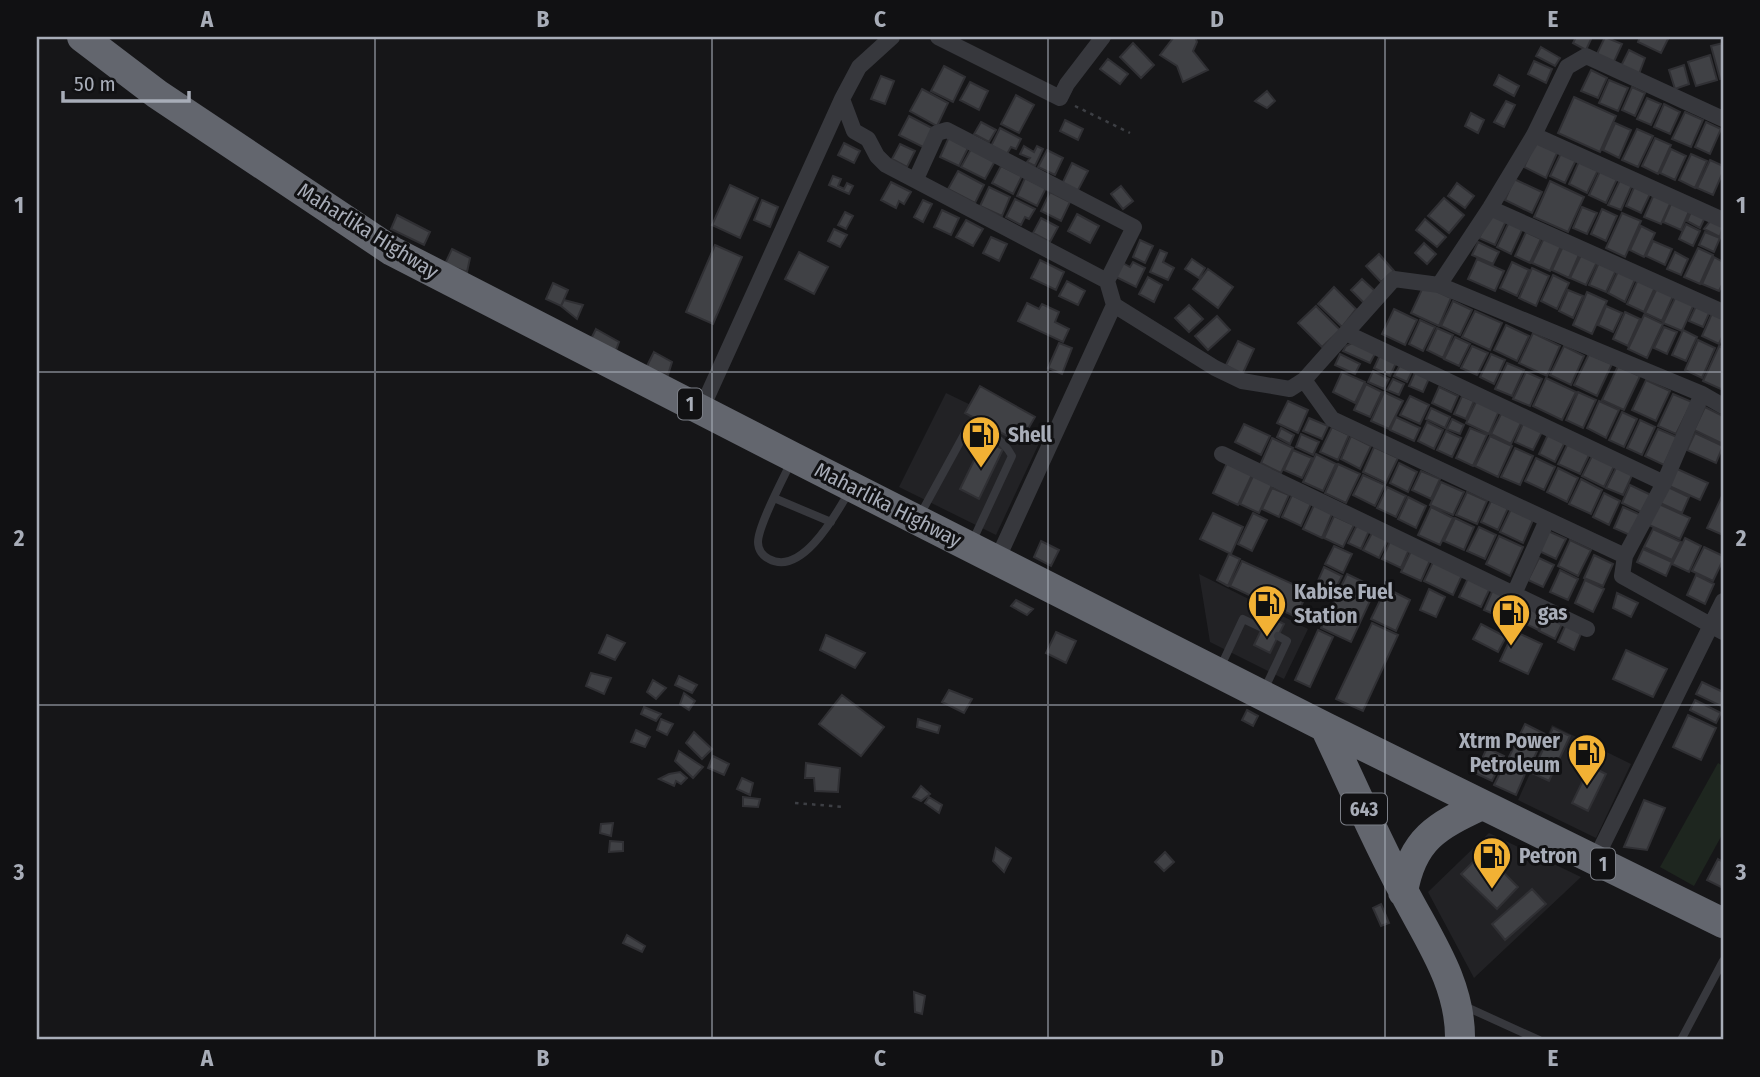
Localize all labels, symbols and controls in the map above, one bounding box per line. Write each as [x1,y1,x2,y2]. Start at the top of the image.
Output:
text: A [200,5,214,33]
text: B [537,5,550,33]
text: C [874,5,886,33]
text: D [1210,5,1224,33]
text: E [1548,5,1559,33]
scale bar [63,60,189,104]
text: 50 m [74,71,116,97]
street label: Maharlika Highway [293,177,444,285]
text: 1 [14,191,24,219]
text: 1 [1736,191,1746,219]
road number: 1 [678,388,702,420]
fuel station icon: Shell [960,414,1002,469]
place label: Shell [1008,422,1052,448]
street label: Maharlika Highway [810,457,966,553]
text: 2 [13,524,25,552]
text: 2 [1735,524,1747,552]
place label: Kabise Fuel Station [1294,579,1394,629]
fuel station icon: Kabise Fuel Station [1246,583,1288,638]
fuel station icon: gas [1490,592,1532,647]
place label: gas [1538,600,1567,626]
place label: Xtrm Power Petroleum [1458,728,1560,778]
fuel station icon: Xtrm Power Petroleum [1566,732,1608,787]
road number: 643 [1341,794,1387,824]
fuel station icon: Petron [1471,835,1513,890]
place label: Petron [1519,843,1577,869]
road number: 1 [1591,848,1615,880]
text: 3 [13,858,25,886]
text: 3 [1735,858,1747,886]
text: A [200,1044,214,1072]
text: B [537,1044,550,1072]
text: C [874,1044,886,1072]
text: D [1210,1044,1224,1072]
text: E [1548,1044,1559,1072]

